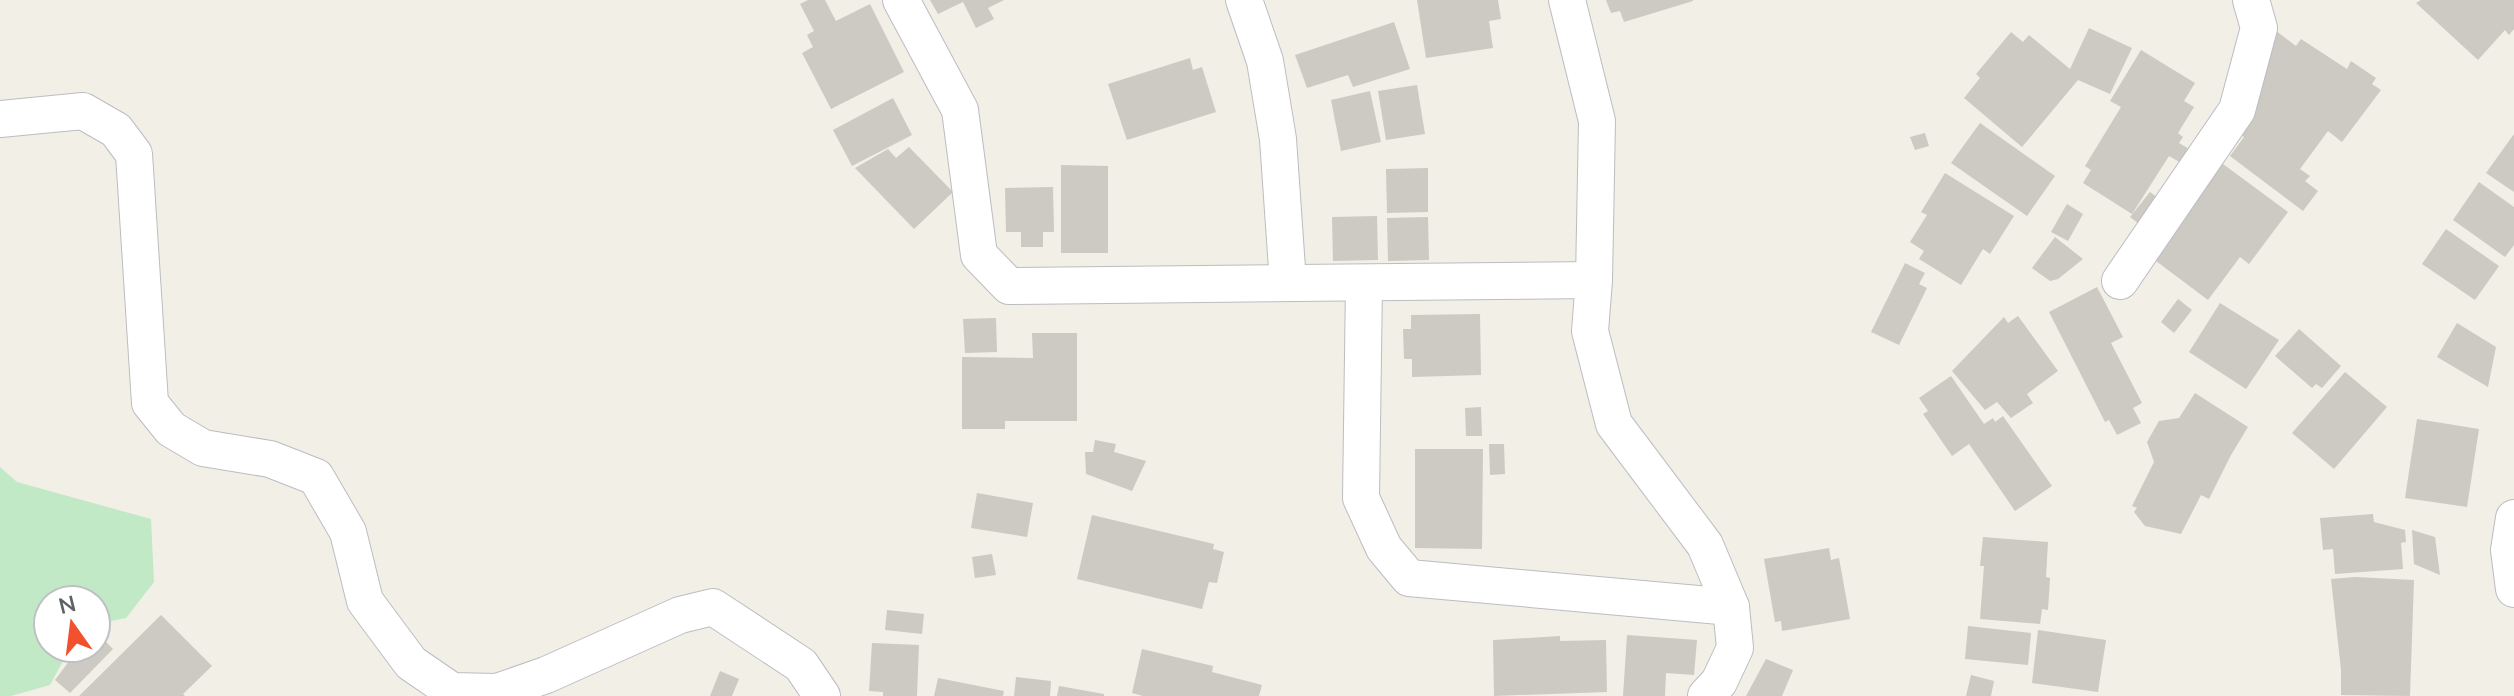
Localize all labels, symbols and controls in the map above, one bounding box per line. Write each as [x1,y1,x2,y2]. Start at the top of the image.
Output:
north arrow [32,584,112,664]
text: N [56,589,79,620]

